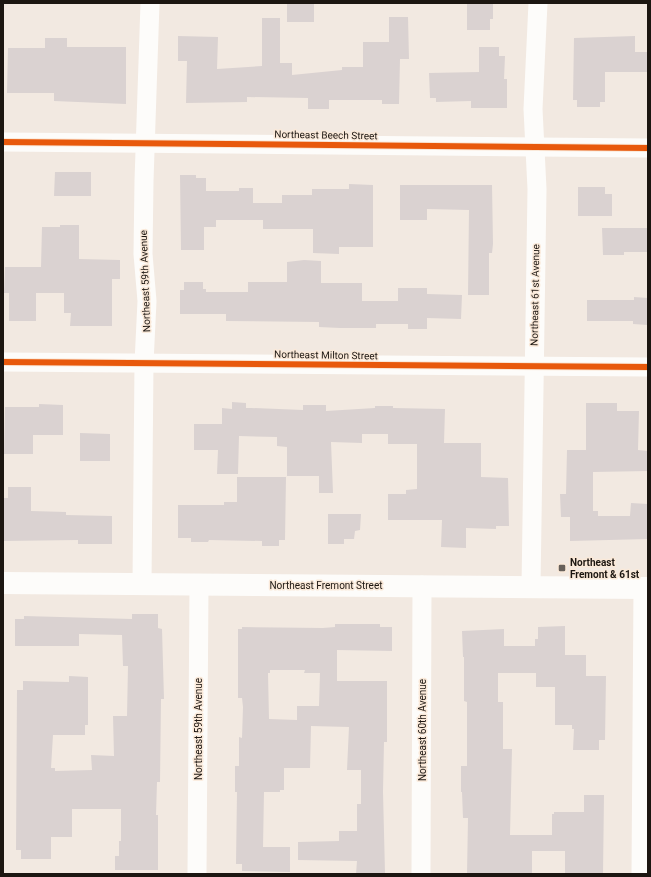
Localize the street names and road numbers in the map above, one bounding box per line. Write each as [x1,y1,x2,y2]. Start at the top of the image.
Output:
street label: Northeast Beech Street [274,129,378,141]
street label: Northeast 59th Avenue [138,230,152,332]
street label: Northeast 61st Avenue [529,244,541,346]
street label: Northeast Milton Street [274,349,378,361]
street label: Northeast Fremont Street [269,580,383,591]
street label: Northeast 59th Avenue [193,678,204,780]
street label: Northeast 60th Avenue [417,679,428,781]

